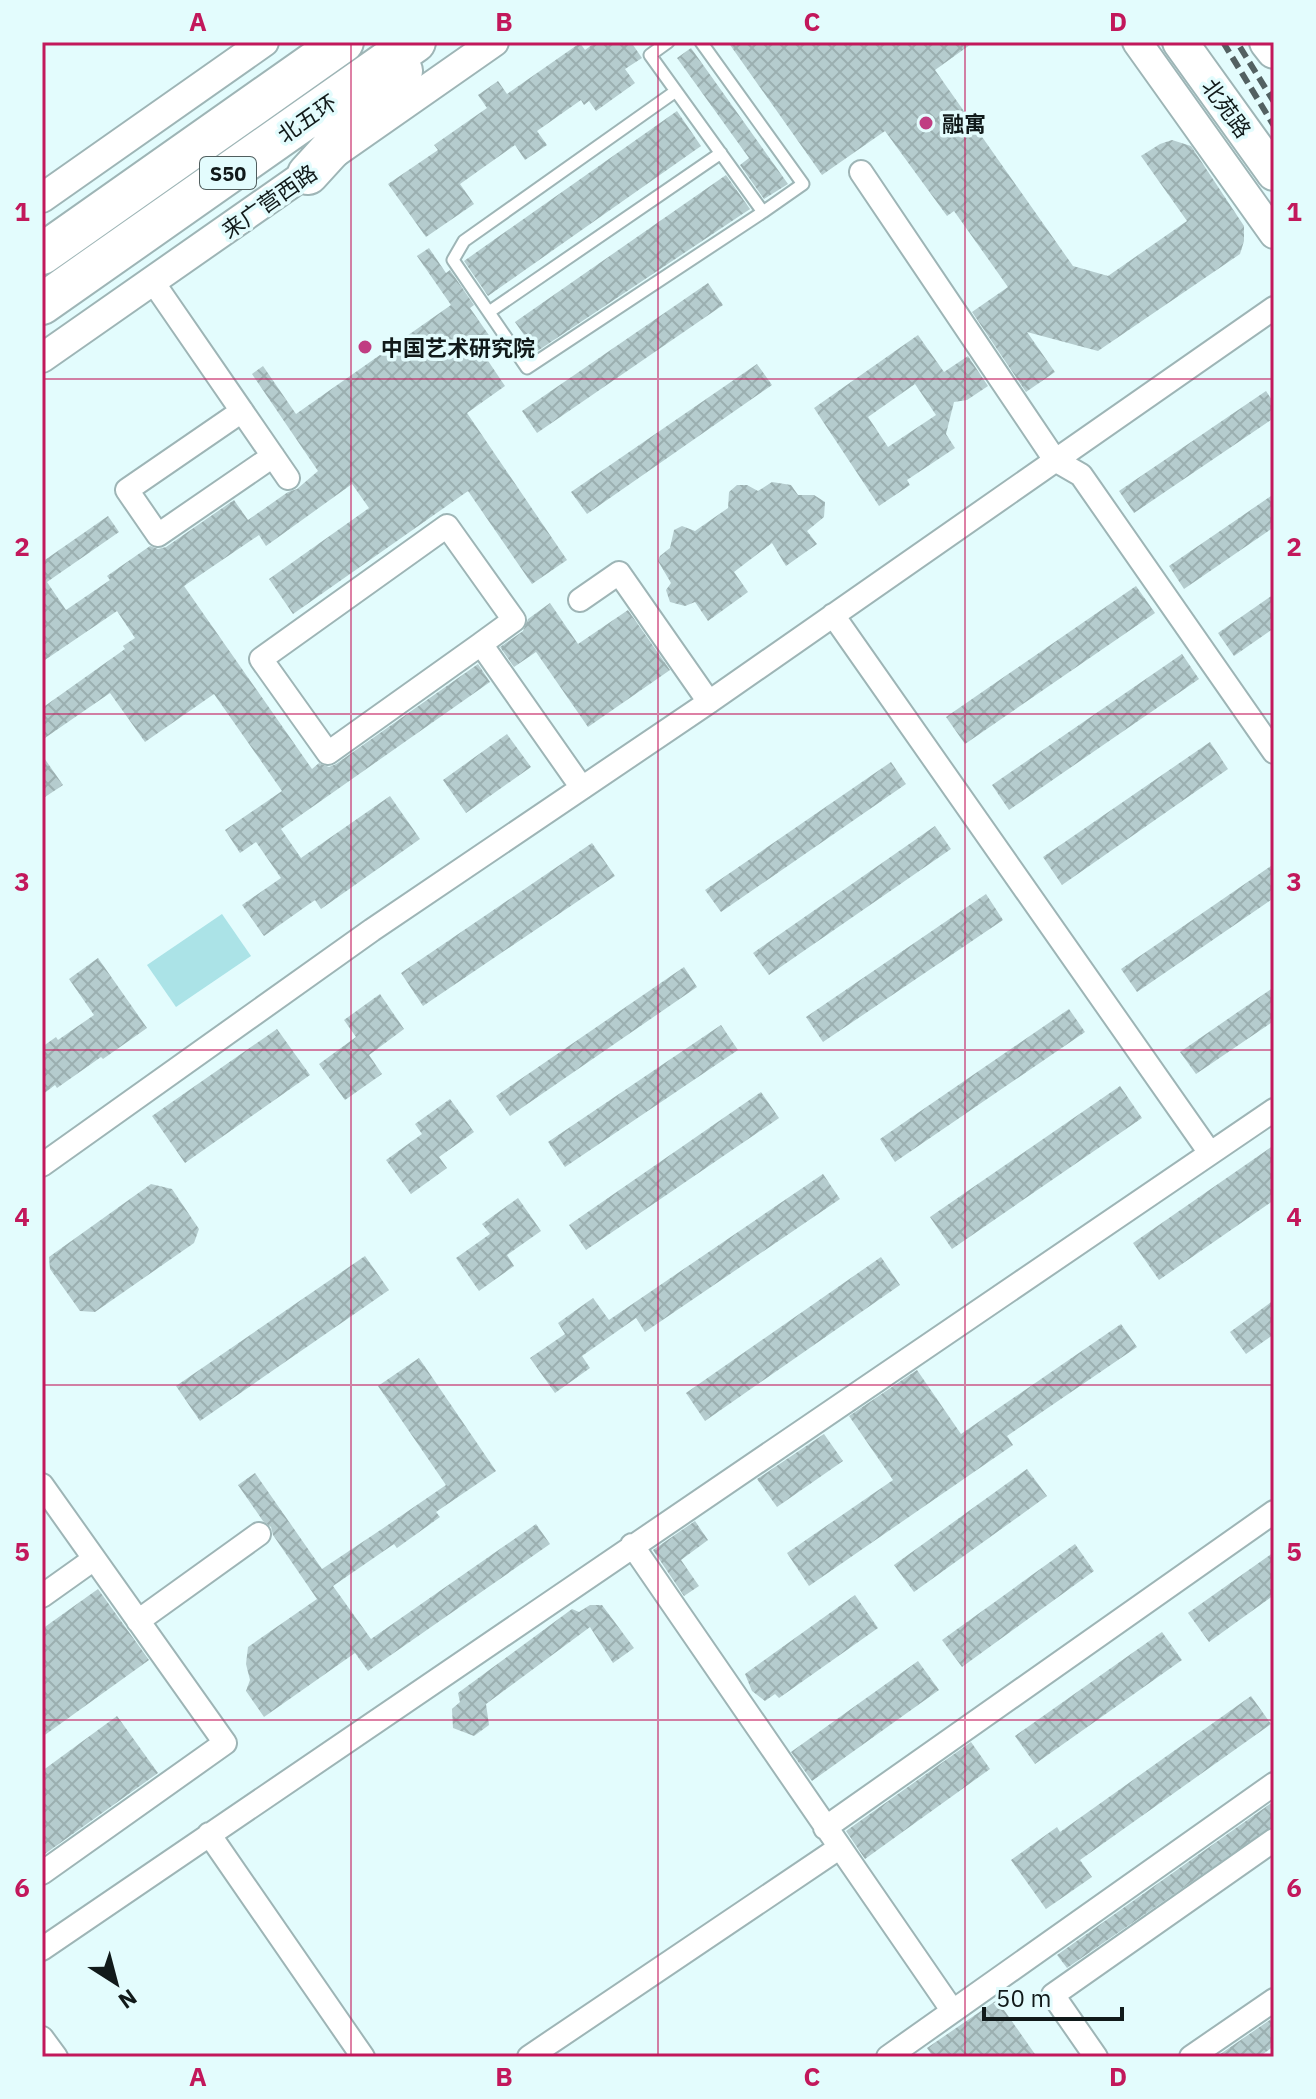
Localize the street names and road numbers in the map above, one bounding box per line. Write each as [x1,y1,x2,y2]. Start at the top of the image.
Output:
street label: 北苑路 [1196,73,1258,143]
street label: 北五环 [272,87,342,149]
road number: S50 [200,157,256,189]
street label: 来广营西路 [216,158,322,244]

